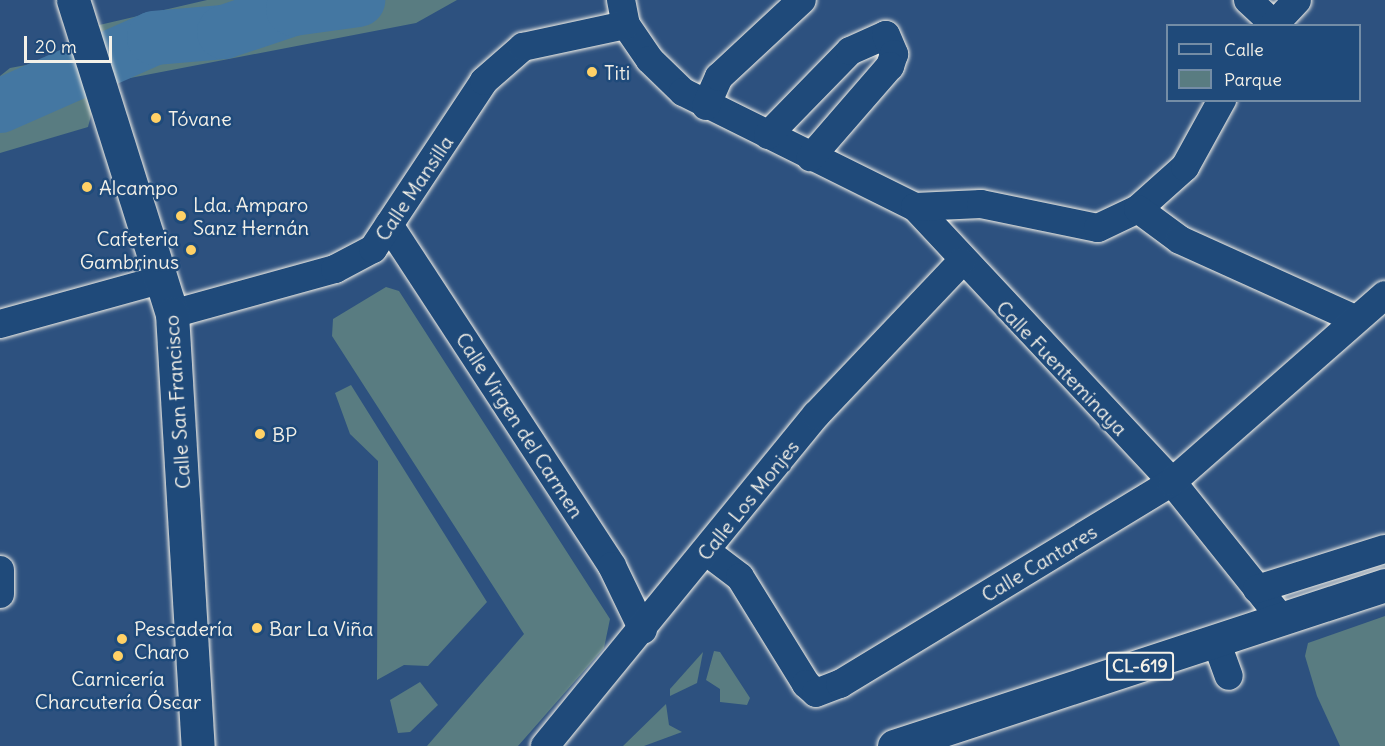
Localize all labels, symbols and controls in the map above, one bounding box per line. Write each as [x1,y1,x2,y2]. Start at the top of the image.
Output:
scale bar [27,24,116,62]
legend [1166,24,1361,102]
text: 20 m [35,35,77,58]
text: Calle [1224,38,1264,61]
place label: Titi [604,60,630,84]
marker: Titi [585,65,599,79]
text: Parque [1224,68,1282,91]
place label: Tóvane [168,106,232,130]
marker: Tóvane [149,111,163,125]
street label: Calle Mansilla [370,131,458,245]
place label: Alcampo [99,175,178,199]
marker: Alcampo [80,180,94,194]
place label: Lda. Amparo Sanz Hernán [193,192,309,239]
marker: Lda. Amparo Sanz Hernán [174,209,188,223]
place label: Cafeteria Gambrinus [80,226,179,273]
marker: Cafeteria Gambrinus [184,243,198,257]
street label: Calle Fuenteminaya [991,296,1133,440]
street label: Calle San Francisco [159,314,195,490]
street label: Calle Virgen del Carmen [451,328,589,522]
place label: BP [272,422,297,446]
marker: BP [253,427,267,441]
street label: Calle Los Monjes [692,435,804,565]
street label: Calle Cantares [977,519,1101,607]
place label: Pescadería Charo [134,616,233,663]
place label: Bar La Viña [269,616,373,640]
marker: Bar La Viña [250,621,264,635]
marker: Pescadería Charo [115,632,129,646]
marker: Carnicería Charcutería Óscar [111,649,125,663]
road number: CL-619 [1106,651,1174,681]
place label: Carnicería Charcutería Óscar [35,666,201,713]

